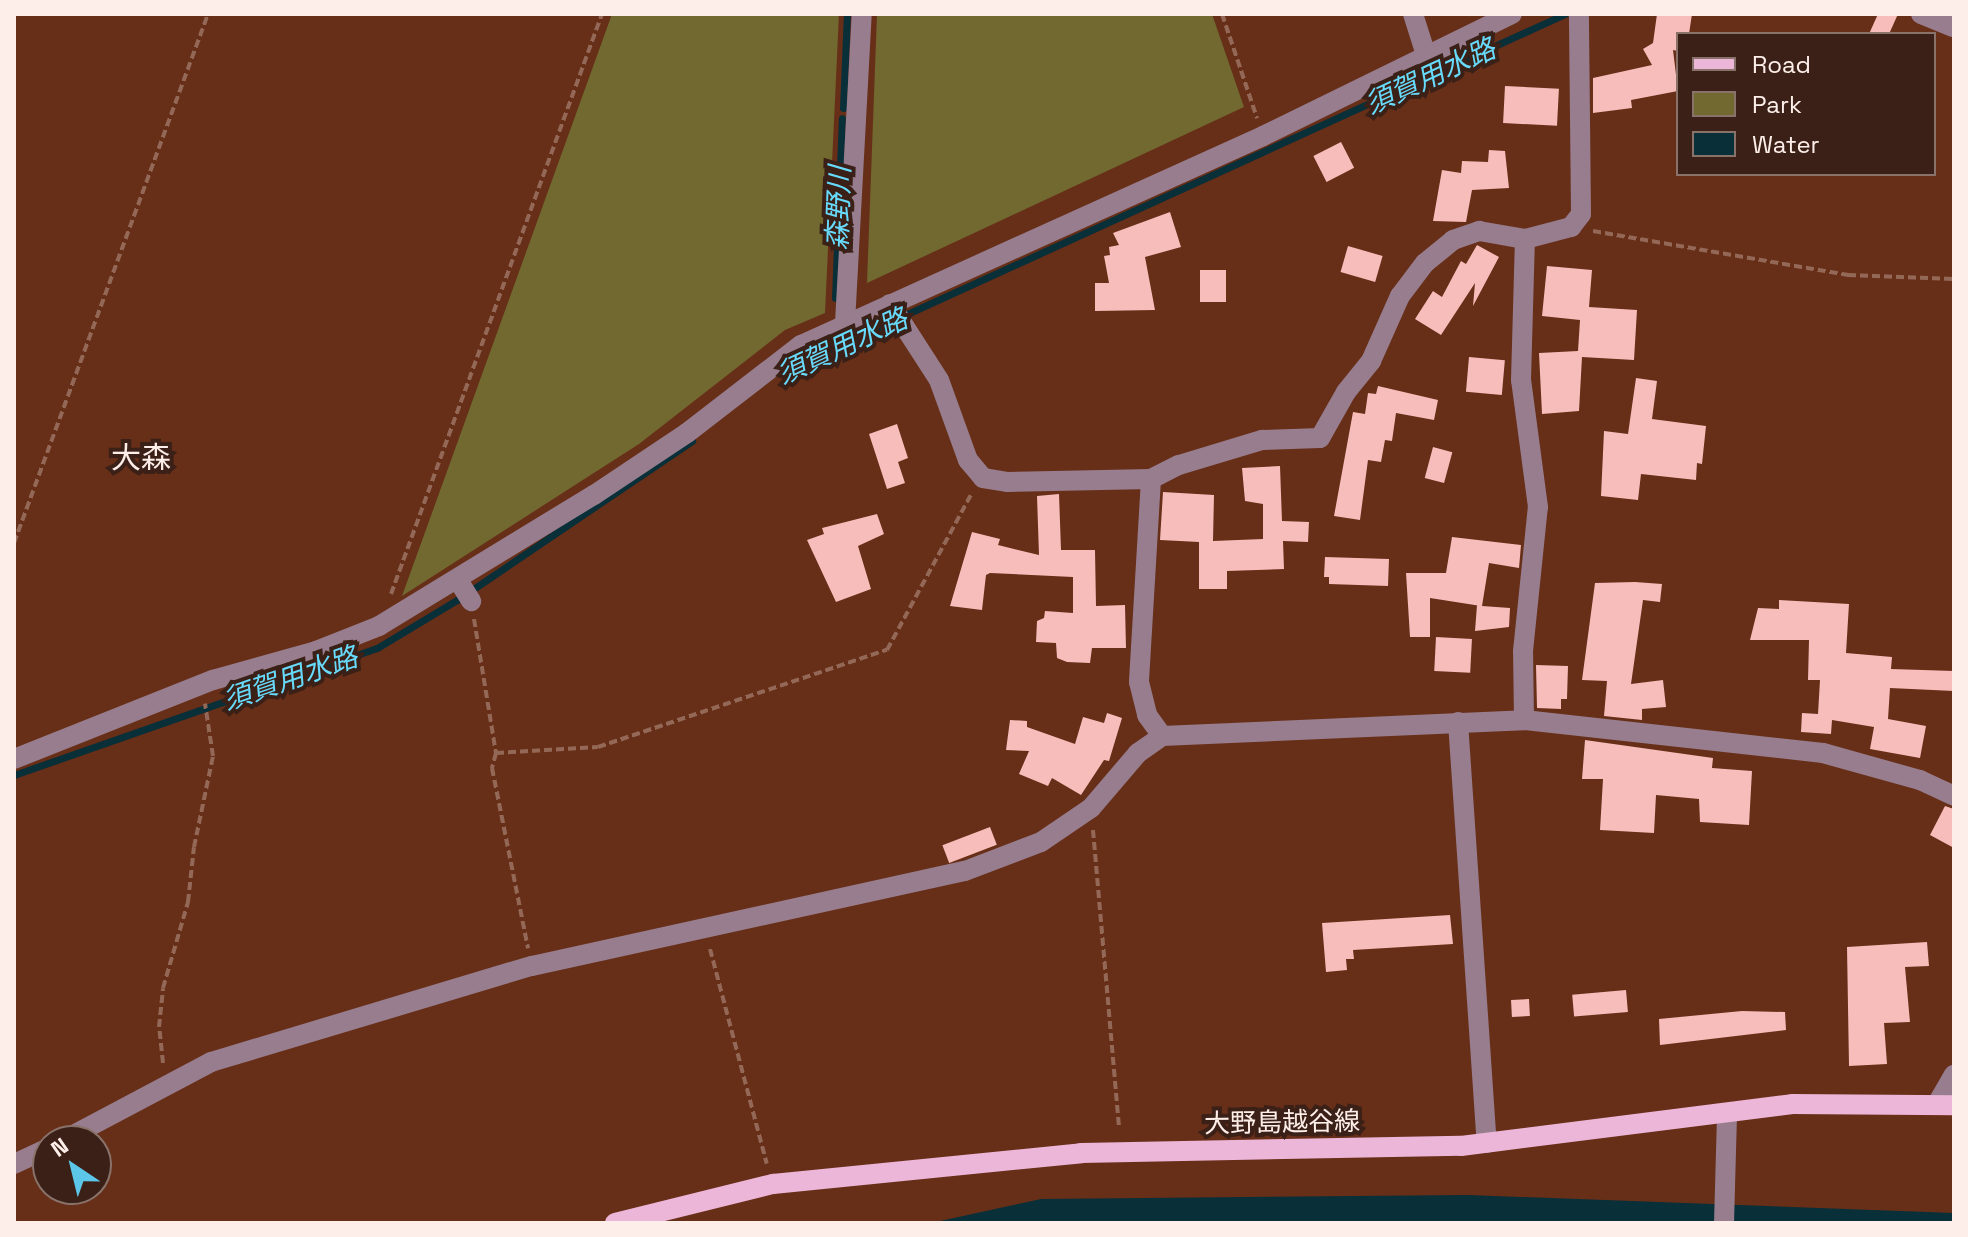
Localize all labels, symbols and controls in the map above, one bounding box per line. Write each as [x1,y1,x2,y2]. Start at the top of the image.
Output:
water label: 須賀用水路 [1359,31,1501,121]
legend [1676,32,1936,176]
text: Road [1752,49,1811,80]
text: Park [1752,89,1802,120]
text: Water [1752,129,1820,160]
water label: 森野川 [820,165,856,251]
water label: 須賀用水路 [771,301,913,391]
district label: 大森 [111,440,171,476]
water label: 須賀用水路 [218,639,362,717]
street label: 大野島越谷線 [1204,1106,1360,1140]
north arrow [32,1125,112,1205]
text: N [45,1131,73,1163]

